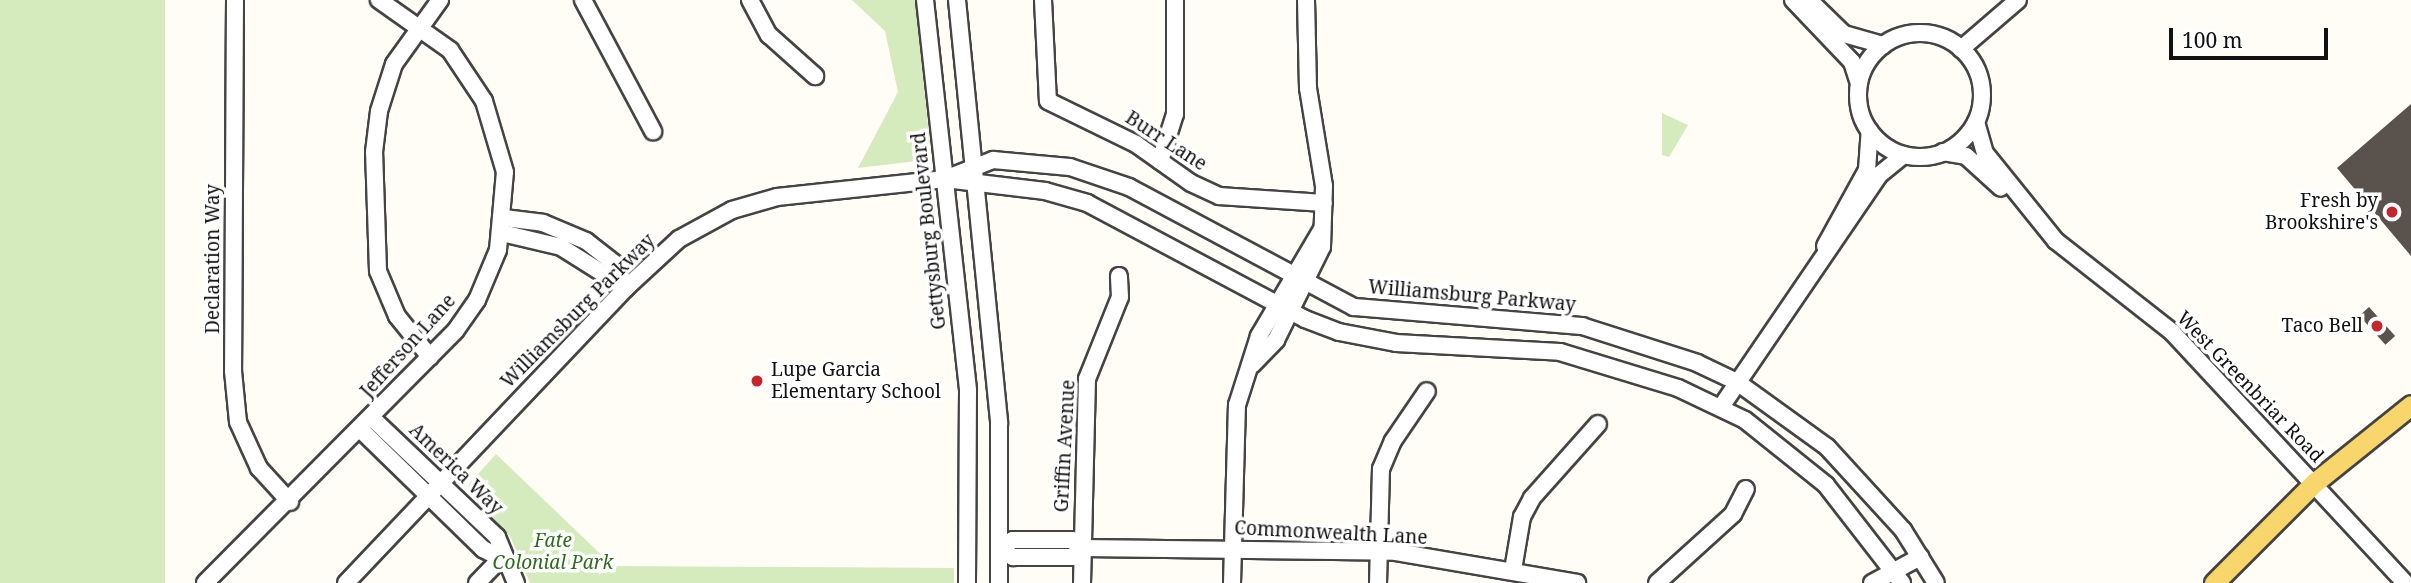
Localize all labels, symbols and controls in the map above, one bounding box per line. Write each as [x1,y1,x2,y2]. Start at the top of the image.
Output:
scale bar [2173,14,2332,58]
text: 100 m [2182,26,2243,54]
street label: Burr Lane [1121,106,1211,176]
street label: Gettysburg Boulevard [907,131,951,331]
street label: Declaration Way [202,184,224,334]
place label: Fresh by Brookshire's [2265,190,2378,234]
marker: Fresh by Brookshire's [2384,204,2400,220]
street label: Williamsburg Parkway [496,229,660,393]
street label: Williamsburg Parkway [1367,276,1577,316]
street label: Jefferson Lane [356,290,460,402]
street label: West Greenbriar Road [2172,307,2328,467]
place label: Taco Bell [2282,315,2363,337]
marker: Taco Bell [2369,318,2385,334]
place label: Lupe Garcia Elementary School [771,359,941,403]
marker: Lupe Garcia Elementary School [749,373,765,389]
street label: Griffin Avenue [1050,379,1080,513]
street label: America Way [405,419,507,519]
street label: Commonwealth Lane [1234,517,1428,549]
park label: Fate Colonial Park [493,530,613,574]

